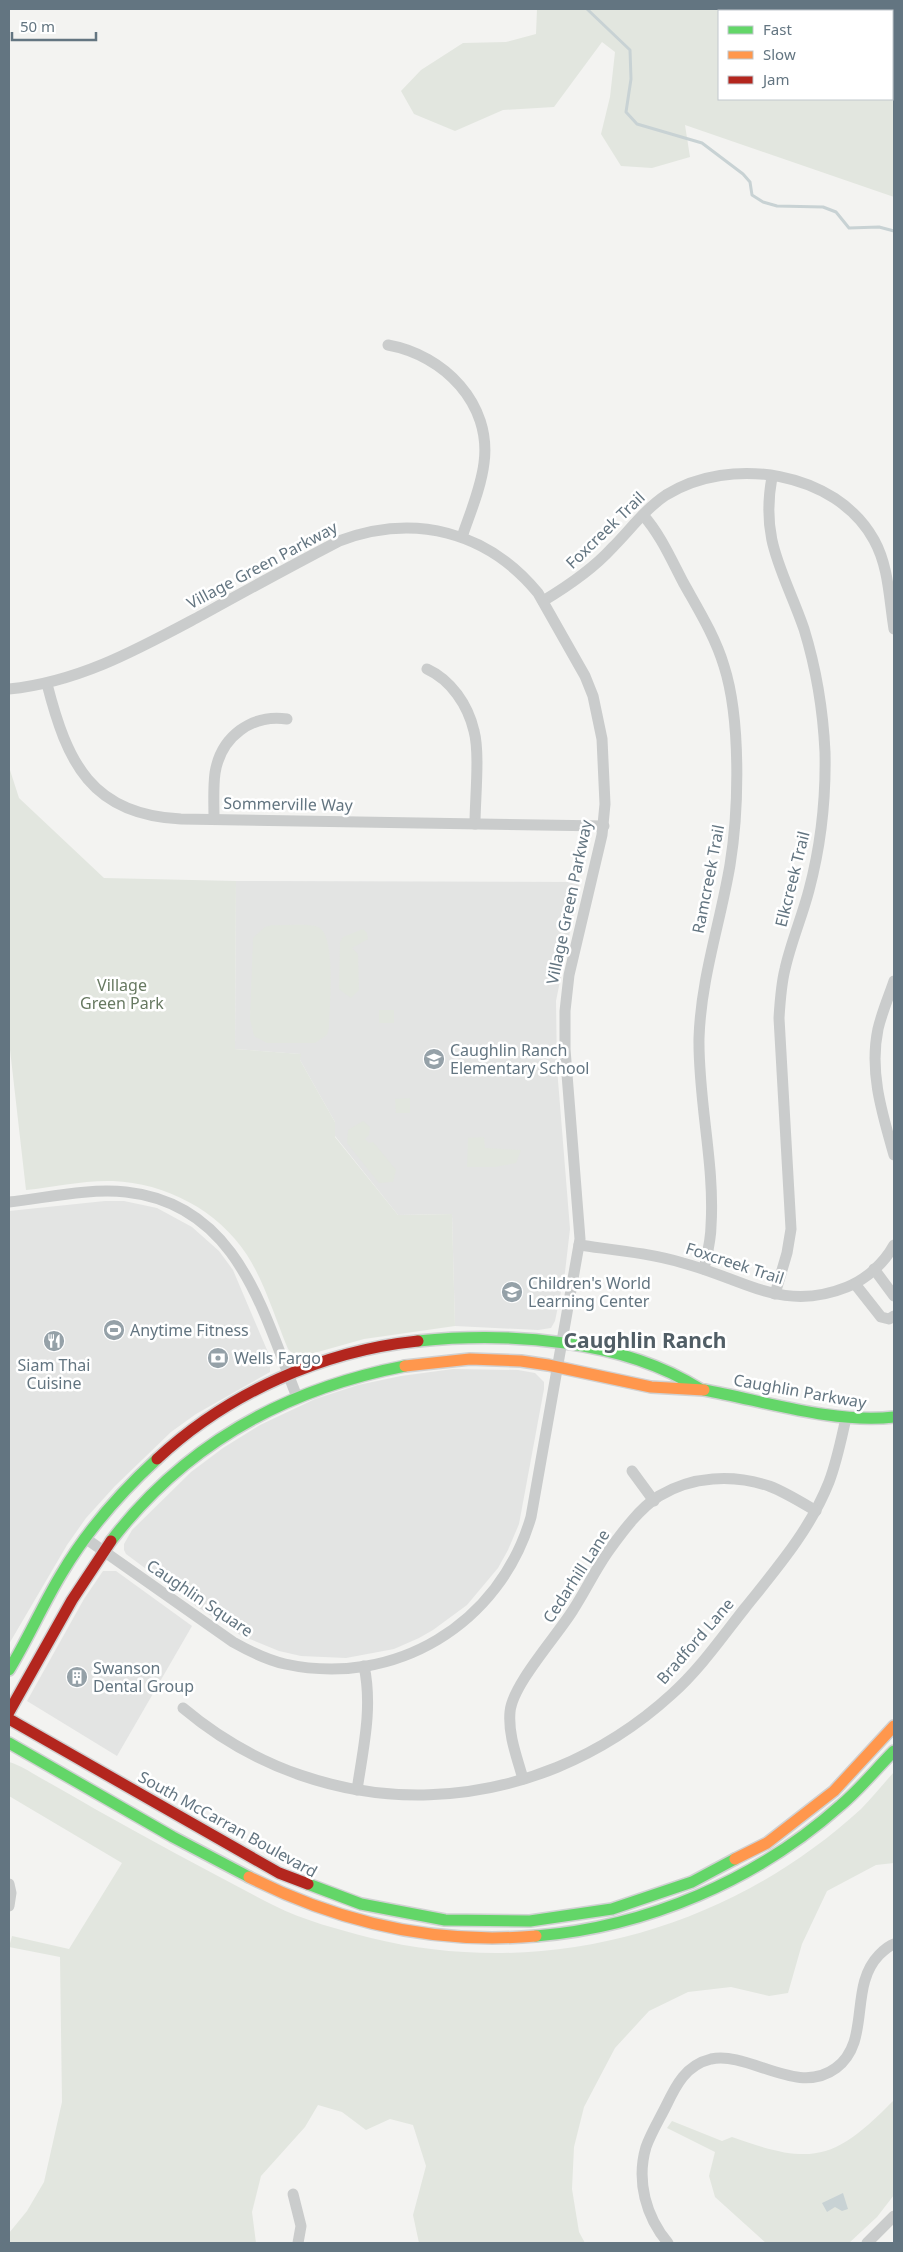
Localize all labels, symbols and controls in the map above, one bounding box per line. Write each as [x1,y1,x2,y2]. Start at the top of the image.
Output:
scale bar [12,10,96,42]
legend [718,10,893,100]
text: 50 m [20,16,55,36]
text: Fast [763,19,792,39]
text: Slow [763,44,796,64]
text: Jam [761,69,790,89]
street label: Foxcreek Trail [561,487,649,573]
street label: Village Green Parkway [183,516,342,614]
street label: Sommerville Way [223,792,354,816]
street label: Village Green Parkway [541,817,597,986]
street label: Ramcreek Trail [687,823,729,935]
street label: Elkcreek Trail [769,829,815,929]
park label: Village Green Park [80,974,164,1014]
place label: Caughlin Ranch Elementary School [450,1039,589,1079]
school or university icon: Caughlin Ranch Elementary School [422,1047,446,1071]
street label: Foxcreek Trail [683,1237,787,1289]
place label: Children's World Learning Center [528,1272,651,1312]
school or university icon: Children's World Learning Center [500,1280,524,1304]
sports icon: Anytime Fitness [102,1318,126,1342]
place label: Anytime Fitness [130,1319,249,1341]
district label: Caughlin Ranch [564,1326,726,1354]
restaurant icon: Siam Thai Cuisine [42,1329,66,1353]
bank icon: Wells Fargo [206,1346,230,1370]
place label: Wells Fargo [234,1347,321,1369]
place label: Siam Thai Cuisine [18,1354,90,1394]
street label: Caughlin Parkway [732,1368,869,1414]
street label: Cedarhill Lane [538,1525,614,1627]
street label: Caughlin Square [143,1554,257,1642]
street label: Bradford Lane [652,1593,738,1689]
place label: Swanson Dental Group [93,1657,194,1697]
building icon: Swanson Dental Group [65,1665,89,1689]
street label: South McCarran Boulevard [135,1766,321,1882]

